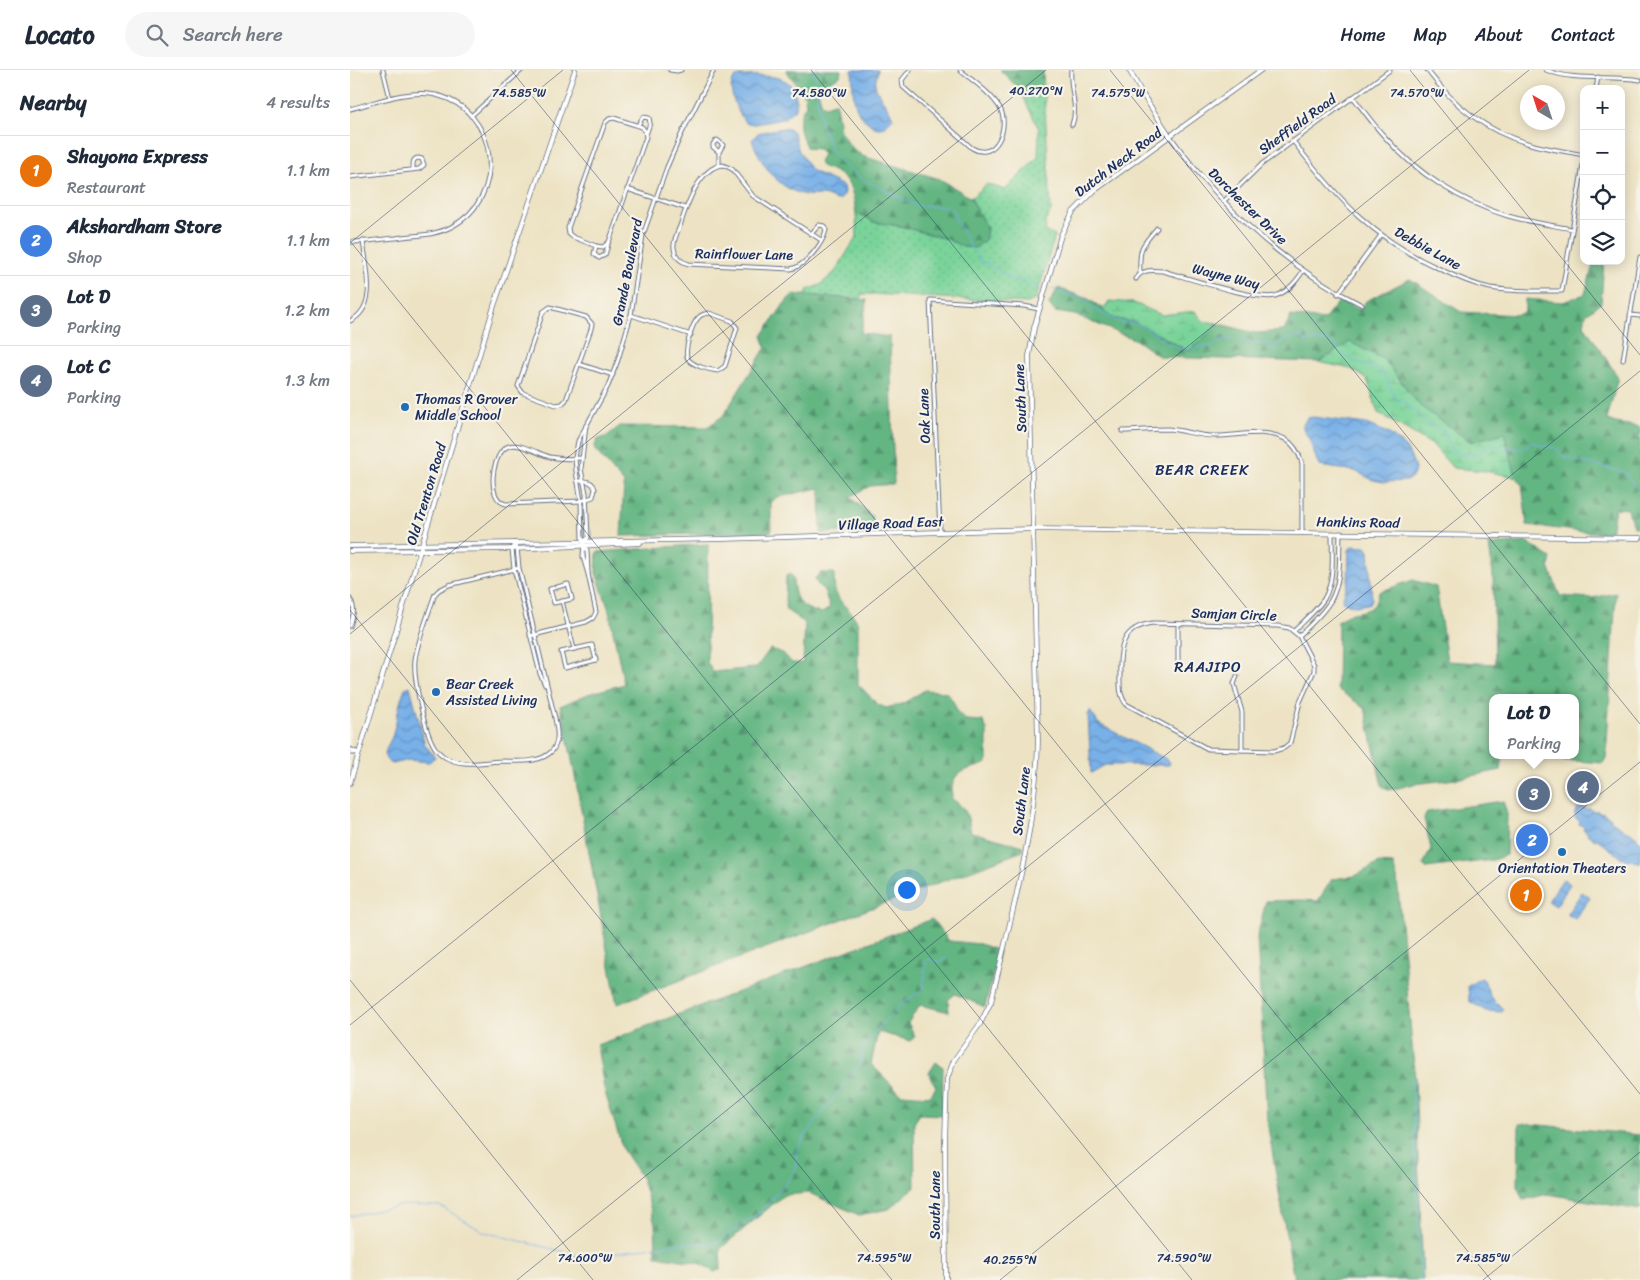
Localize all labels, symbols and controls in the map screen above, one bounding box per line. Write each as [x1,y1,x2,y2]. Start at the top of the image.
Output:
search box [125,12,475,57]
text: Locato [25,14,95,56]
text: Search here [183,18,283,51]
text: Home [1341,19,1386,51]
text: Map [1414,19,1447,51]
text: About [1475,19,1523,51]
text: Contact [1551,19,1615,51]
icon: search [143,21,171,49]
text: 40.270°N [1009,80,1063,102]
text: 74.585°W [492,82,547,104]
text: 74.580°W [792,82,847,104]
text: 74.575°W [1091,82,1146,104]
text: 74.570°W [1390,82,1445,104]
text: Nearby [20,84,86,122]
north arrow [1520,85,1565,130]
map controls [1580,85,1625,265]
button: + [1580,85,1625,130]
street label: Sheffield Road [1253,86,1343,161]
text: 4 results [266,88,330,117]
street label: Dutch Neck Road [1069,120,1169,204]
button: − [1580,130,1625,175]
text: Shayona Express [67,140,208,173]
text: 1 [33,156,39,185]
text: 1.1 km [286,156,330,185]
street label: Dorchester Drive [1202,162,1293,251]
text: Restaurant [67,173,146,202]
button: locate [1580,175,1625,220]
text: Akshardham Store [67,210,222,243]
street label: Grande Boulevard [605,215,650,328]
street label: Debbie Lane [1390,220,1466,277]
button: layers [1580,220,1625,265]
text: 2 [31,226,41,255]
text: 1.1 km [286,226,330,255]
street label: Rainflower Lane [695,241,793,268]
text: Shop [67,243,102,272]
street label: Wayne Way [1190,256,1263,297]
text: Lot D [67,280,110,313]
text: 3 [32,296,40,325]
text: 1.2 km [284,296,330,325]
text: Parking [67,313,121,342]
text: Lot C [67,350,111,383]
street label: South Lane [1007,363,1034,433]
text: 4 [31,366,41,395]
text: 1.3 km [285,366,330,395]
text: Parking [67,383,121,412]
place label: Thomas R Grover Middle School [415,387,519,428]
street label: Oak Lane [911,388,938,444]
marker: Thomas R Grover Middle School [399,401,411,413]
street label: Old Trenton Road [399,438,454,548]
district label: BEAR CREEK [1155,457,1249,483]
street label: Village Road East [838,509,945,538]
street label: Hankins Road [1316,509,1401,536]
street label: Samjan Circle [1191,601,1277,628]
district label: RAAJIPO [1174,654,1242,680]
place label: Bear Creek Assisted Living [445,672,537,713]
marker: Bear Creek Assisted Living [430,686,442,698]
popup [1489,694,1579,759]
text: Lot D [1507,696,1550,729]
text: Parking [1507,729,1561,758]
street label: South Lane [1005,765,1038,837]
pin: 4 [1567,768,1599,806]
pin: 3 [1518,775,1550,813]
pin: 2 [1516,821,1548,859]
marker: Orientation Theaters [1556,846,1568,858]
place label: Orientation Theaters [1498,856,1626,881]
pin: 1 [1510,876,1542,914]
your location [894,877,920,903]
street label: South Lane [923,1171,948,1239]
text: 74.600°W [558,1247,613,1269]
text: 74.595°W [857,1247,912,1269]
text: 74.590°W [1157,1247,1212,1269]
text: 74.585°W [1456,1247,1511,1269]
text: 40.255°N [983,1249,1038,1271]

